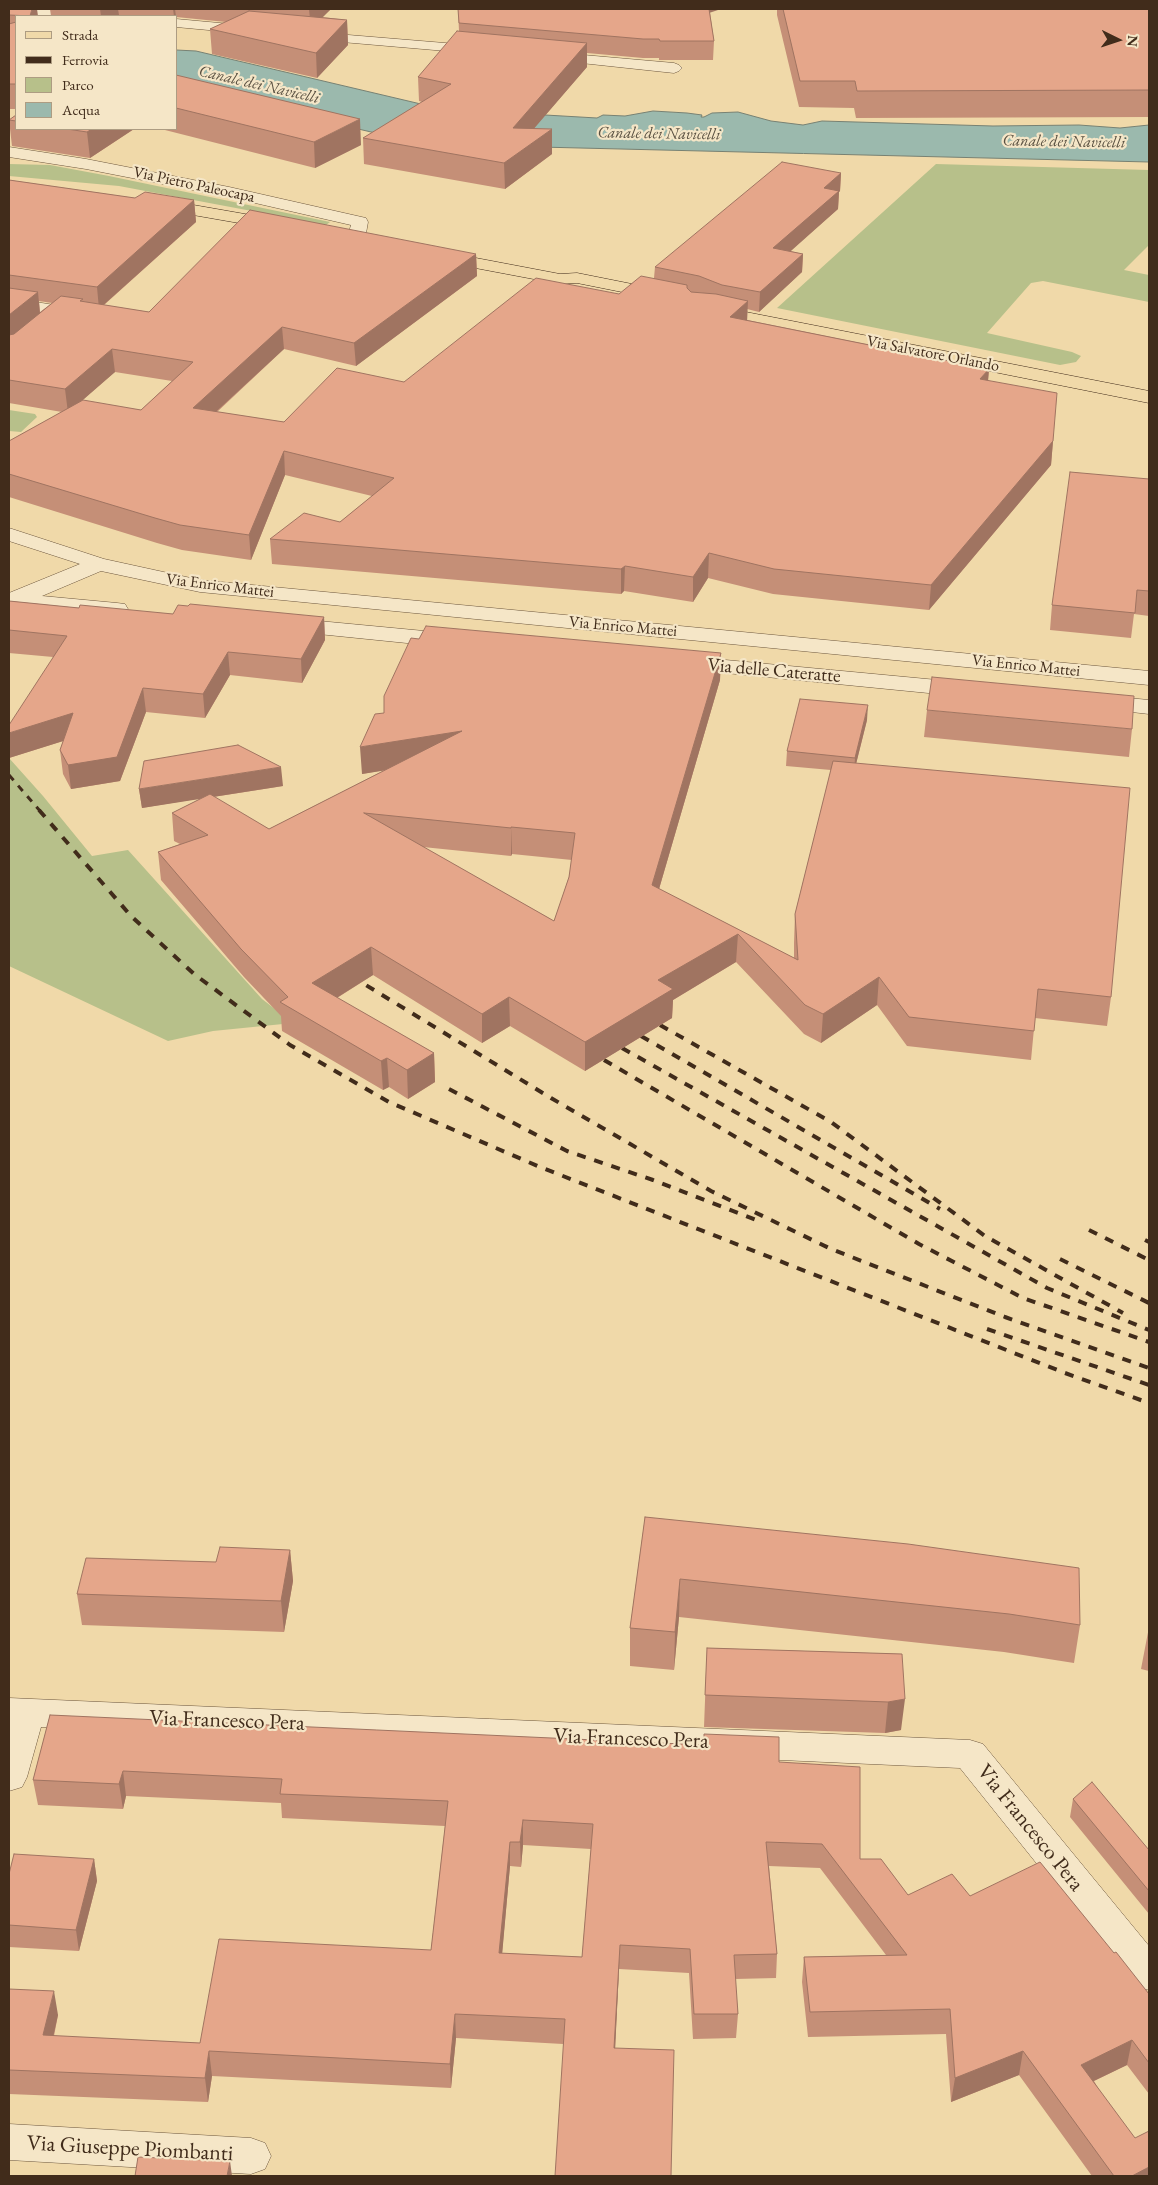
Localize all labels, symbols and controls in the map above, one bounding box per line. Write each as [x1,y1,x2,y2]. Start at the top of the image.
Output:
legend [15,15,178,130]
north arrow [1093,15,1143,65]
text: Strada [62,25,98,44]
text: N [1124,35,1142,47]
text: Ferrovia [62,50,109,69]
water label: Canale dei Navicelli [197,62,321,108]
text: Parco [62,75,94,94]
text: Acqua [62,100,100,119]
water label: Canale dei Navicelli [597,123,721,145]
water label: Canale dei Navicelli [1002,131,1126,153]
street label: Via Pietro Paleocapa [132,163,256,207]
street label: Via Salvatore Orlando [865,332,1001,376]
street label: Via Enrico Mattei [165,570,275,602]
street label: Via Enrico Mattei [568,613,678,641]
street label: Via Enrico Mattei [971,651,1081,681]
street label: Via delle Cateratte [707,654,841,688]
street label: Via Francesco Pera [149,1705,305,1737]
street label: Via Francesco Pera [553,1723,709,1755]
street label: Via Francesco Pera [971,1759,1089,1897]
street label: Via Giuseppe Piombanti [26,2130,234,2168]

